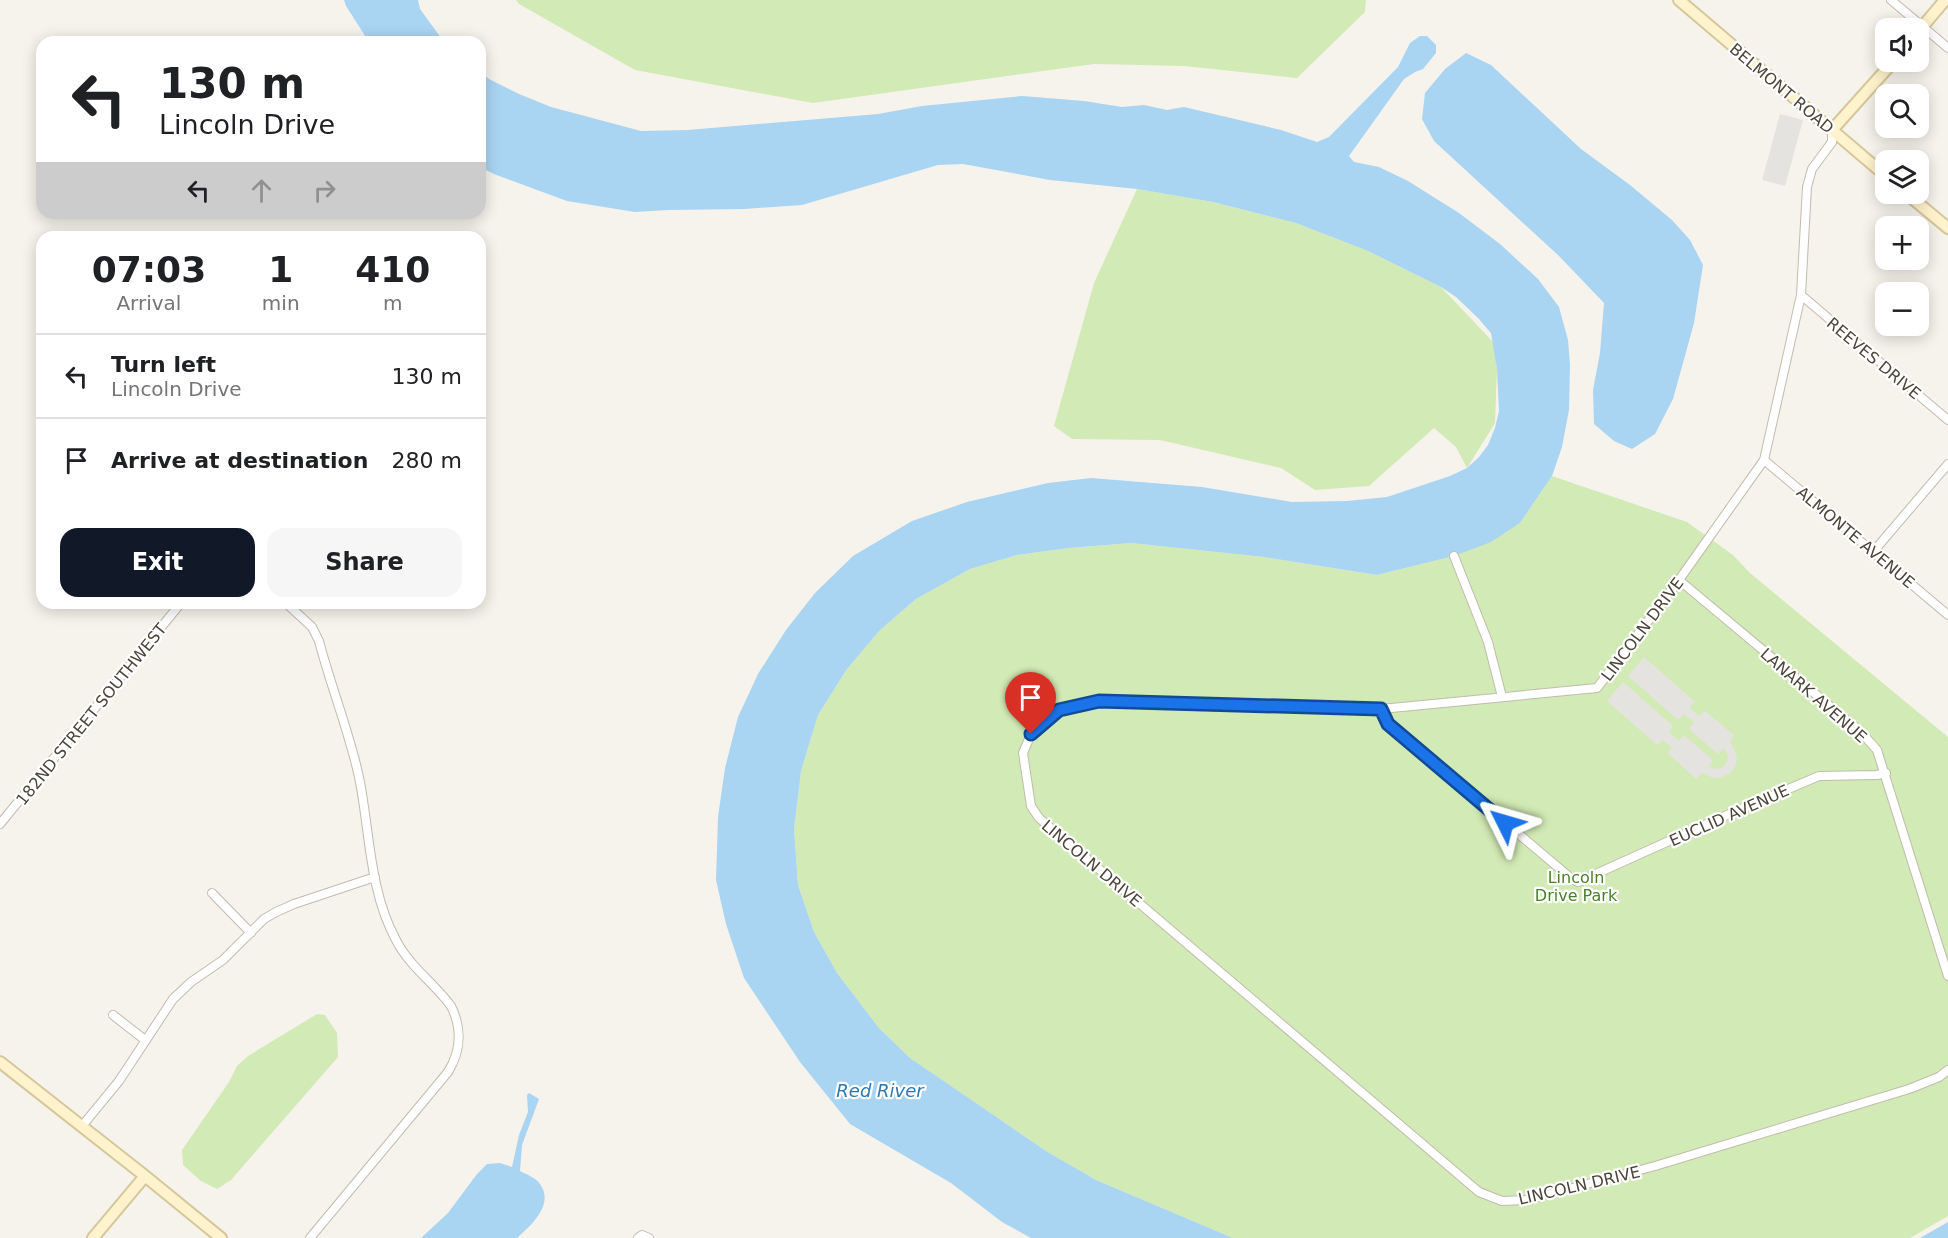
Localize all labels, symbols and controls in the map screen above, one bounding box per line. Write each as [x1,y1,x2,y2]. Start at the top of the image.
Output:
map controls [1875,18,1929,336]
button: sound [1875,18,1929,72]
street label: BELMONT ROAD [1726,39,1838,137]
text: 130 m [159,59,305,108]
icon: left [60,60,138,138]
button: search [1875,84,1929,138]
text: Lincoln Drive [159,109,335,140]
button: layers [1875,150,1929,204]
icon: left [182,174,215,207]
icon: ahead [245,174,278,207]
icon: right [308,174,341,207]
button: + [1875,216,1929,270]
text: 07:03 [92,249,206,290]
text: 1 [268,249,293,290]
text: 410 [355,249,430,290]
button: − [1875,282,1929,336]
text: Arrival [116,291,181,315]
text: min [262,291,300,315]
text: m [383,291,403,315]
street label: REEVES DRIVE [1823,314,1925,403]
text: Turn left [111,352,216,377]
icon: left [60,360,93,393]
text: 130 m [392,364,462,389]
text: Lincoln Drive [111,377,242,401]
icon: arrive [60,444,93,477]
text: Arrive at destination [111,448,368,473]
text: 280 m [392,448,462,473]
street label: ALMONTE AVENUE [1793,483,1918,592]
button: Exit [60,528,255,597]
button: Share [267,528,462,597]
street label: LINCOLN DRIVE [1597,574,1687,685]
street label: 182ND STREET SOUTHWEST [12,620,171,809]
street label: LANARK AVENUE [1757,644,1871,747]
pin [1005,672,1056,734]
icon: arrive [1014,681,1047,714]
street label: EUCLID AVENUE [1667,781,1792,850]
position arrow [1473,791,1537,855]
street label: LINCOLN DRIVE [1038,816,1145,911]
park label: Lincoln Drive Park [1535,868,1618,905]
water label: Red River [836,1080,925,1101]
street label: LINCOLN DRIVE [1516,1162,1642,1209]

